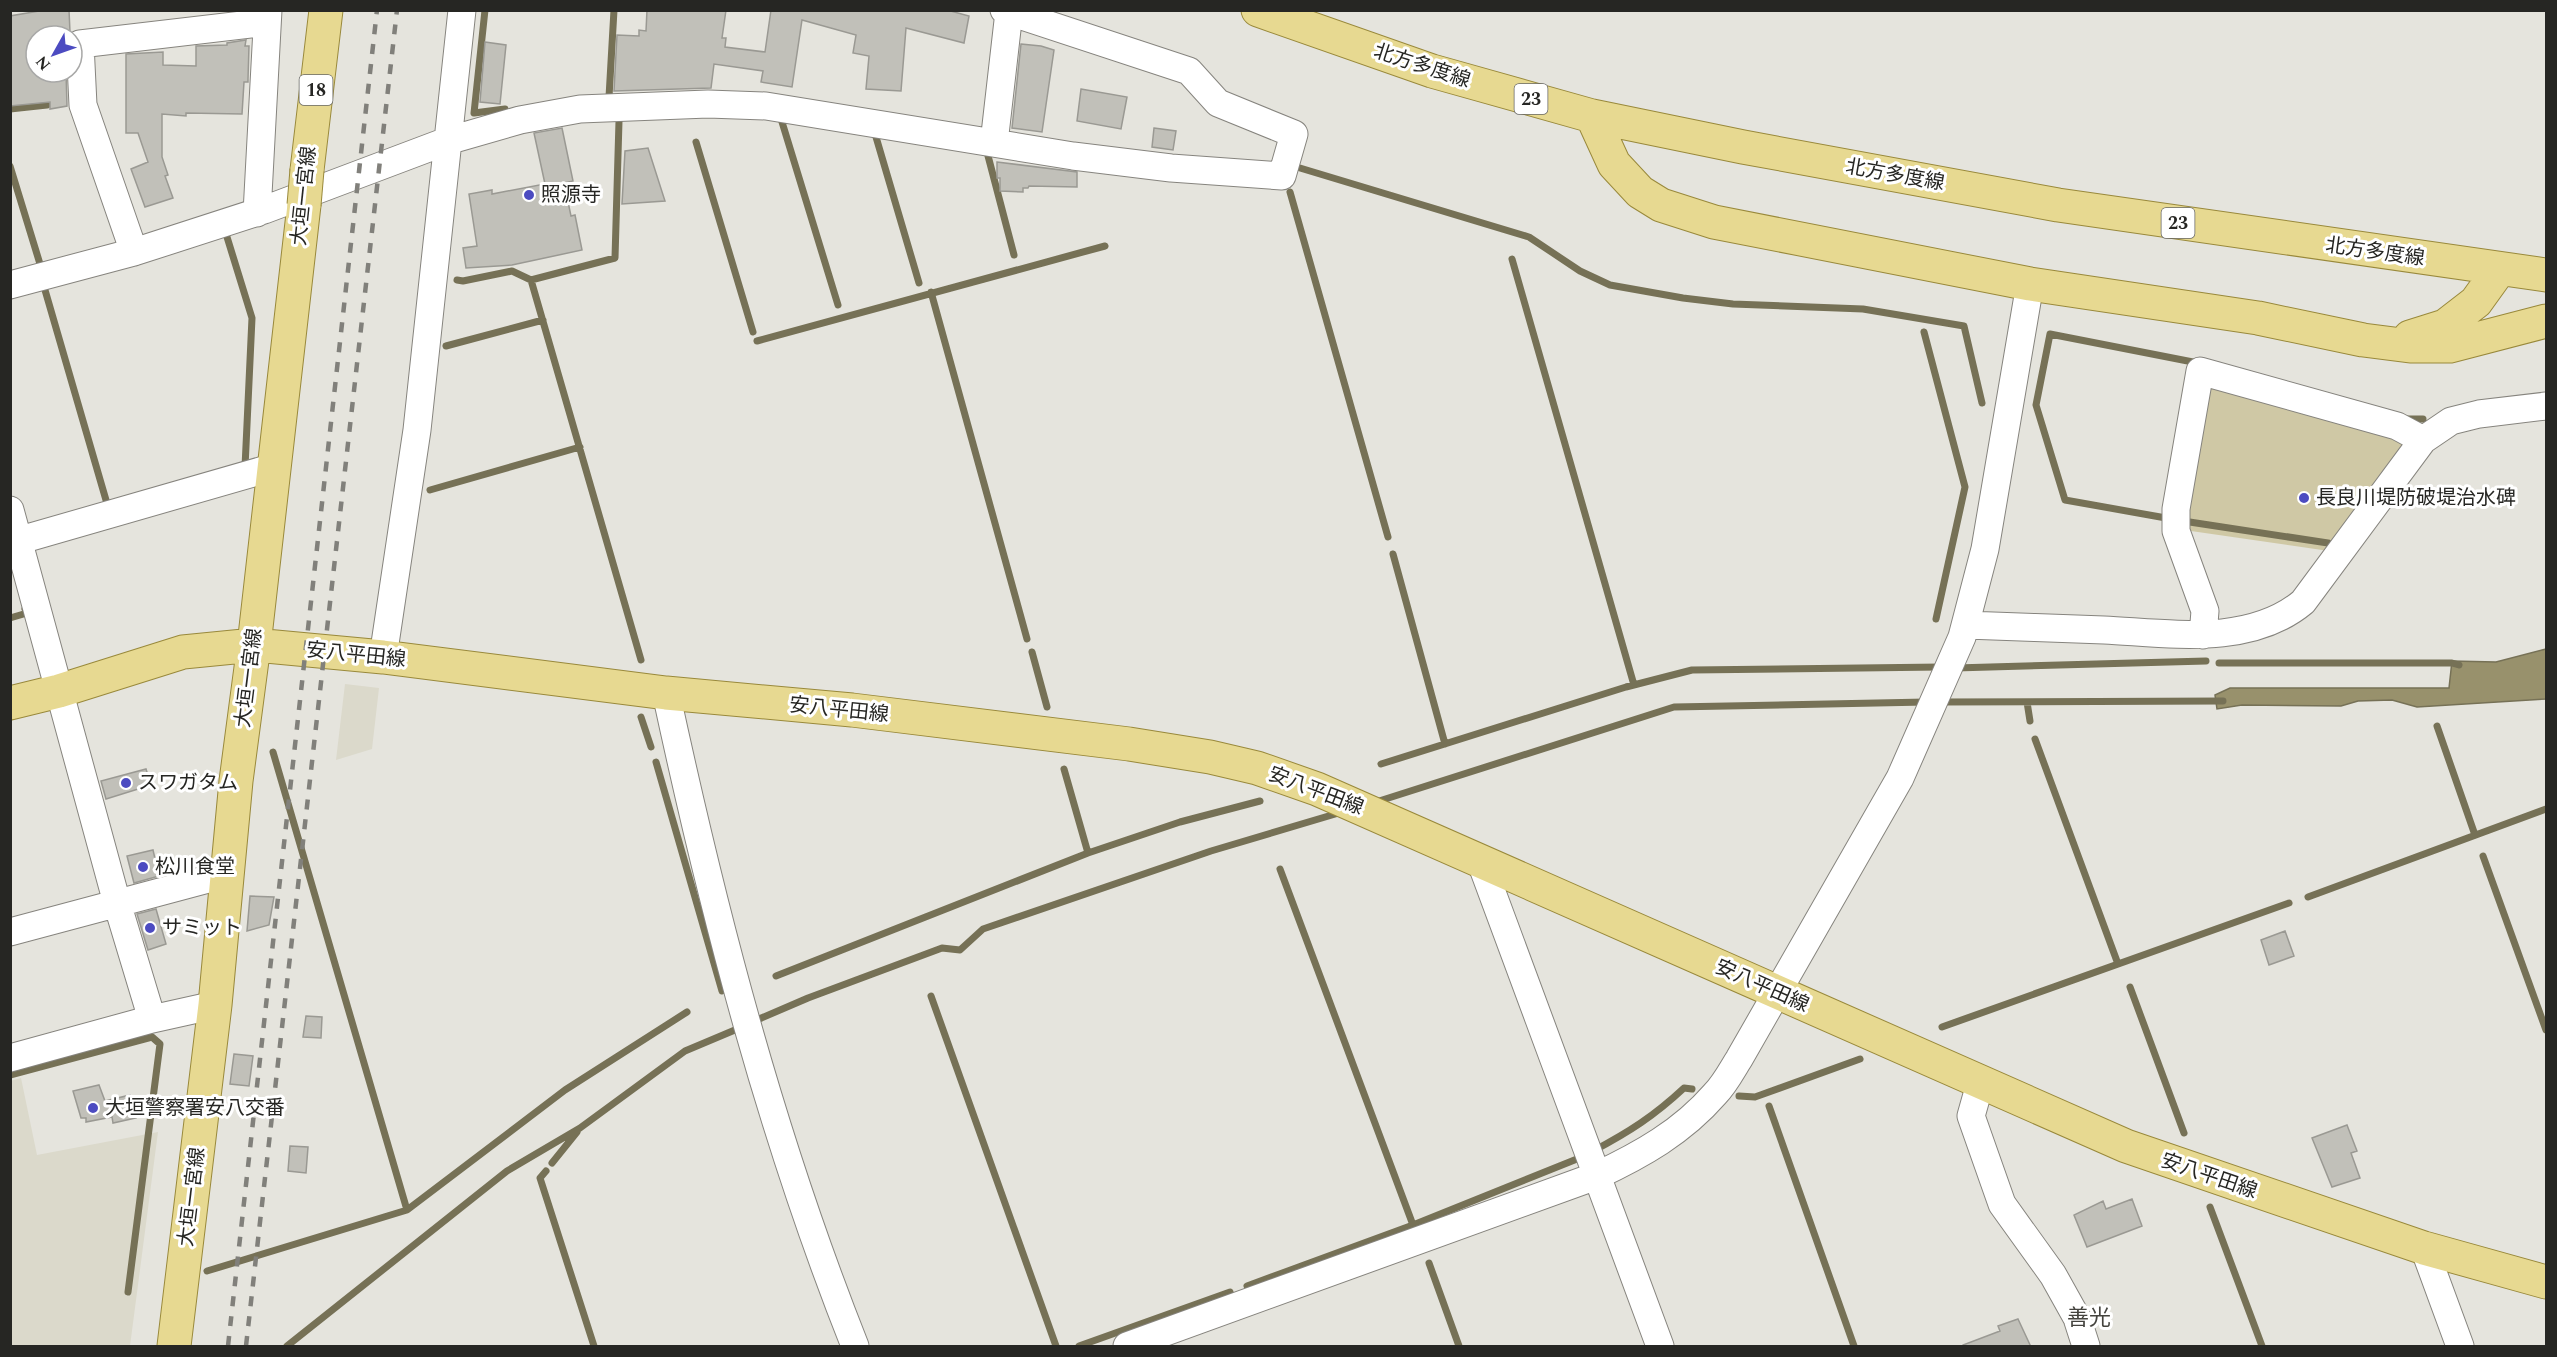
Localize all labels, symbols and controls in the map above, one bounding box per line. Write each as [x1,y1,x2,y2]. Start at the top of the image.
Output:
north arrow [24,24,84,84]
street label: 北方多度線 [1370,36,1474,96]
text: N [30,50,57,76]
road number: 18 [300,75,332,105]
road number: 23 [1514,84,1547,114]
street label: 大垣一宮線 [284,145,324,247]
street label: 北方多度線 [1843,152,1947,198]
place label: 照源寺 [541,180,601,210]
marker: 照源寺 [522,188,536,202]
road number: 23 [2162,208,2194,238]
street label: 北方多度線 [2323,230,2427,274]
place label: 長良川堤防破堤治水碑 [2316,483,2516,513]
marker: 長良川堤防破堤治水碑 [2297,491,2311,505]
street label: 大垣一宮線 [228,627,270,729]
street label: 安八平田線 [305,635,407,675]
street label: 安八平田線 [788,690,890,730]
street label: 安八平田線 [1264,759,1368,823]
place label: スワガタム [138,768,238,798]
marker: スワガタム [119,776,133,790]
place label: 松川食堂 [155,852,235,882]
marker: 松川食堂 [136,860,150,874]
place label: サミット [162,913,242,943]
marker: サミット [143,921,157,935]
street label: 安八平田線 [1710,952,1814,1020]
place label: 大垣警察署安八交番 [105,1093,285,1123]
marker: 大垣警察署安八交番 [86,1101,100,1115]
street label: 大垣一宮線 [171,1146,213,1248]
street label: 安八平田線 [2157,1146,2261,1206]
district label: 善光 [2067,1302,2111,1335]

